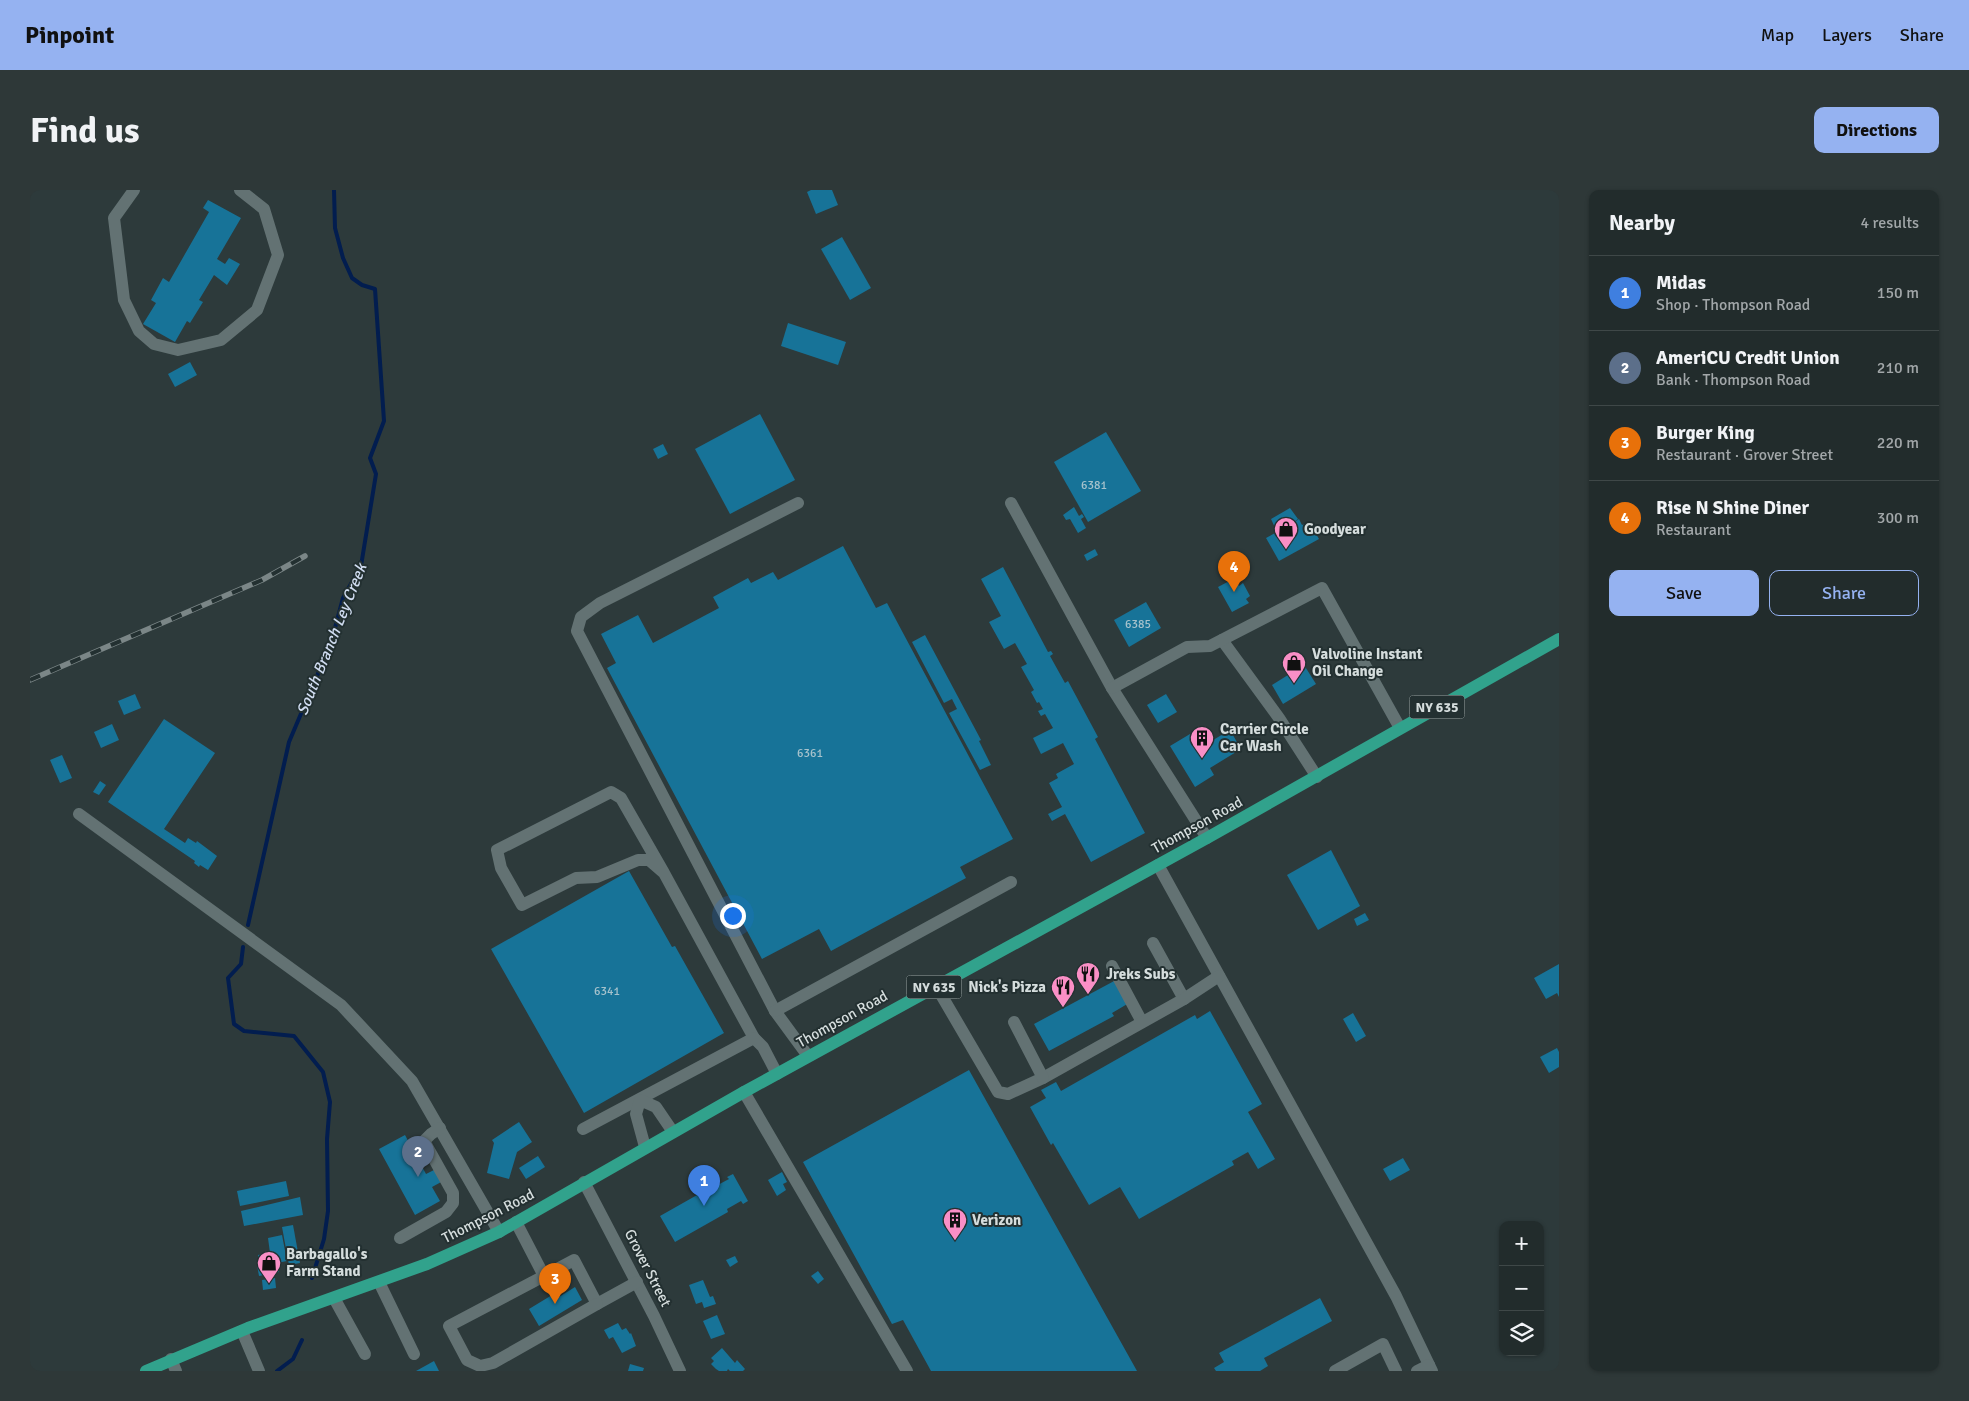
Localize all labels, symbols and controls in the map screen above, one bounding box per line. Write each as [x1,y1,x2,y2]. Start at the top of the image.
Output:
text: Pinpoint [25,20,114,50]
text: Map [1761,24,1794,46]
text: Layers [1822,24,1872,46]
text: Share [1900,24,1944,46]
button: Directions [1814,107,1939,153]
text: Find us [30,109,140,152]
text: Nearby [1609,210,1675,236]
text: 4 results [1860,213,1919,233]
text: Midas [1656,271,1706,295]
text: 1 [1621,283,1629,303]
text: 150 m [1877,283,1919,303]
text: Shop · Thompson Road [1656,295,1810,315]
text: AmeriCU Credit Union [1656,346,1840,370]
text: 2 [1621,358,1629,378]
text: 210 m [1877,358,1919,378]
text: Bank · Thompson Road [1656,370,1810,390]
text: Burger King [1656,421,1755,445]
text: 3 [1621,433,1629,453]
text: 220 m [1877,433,1919,453]
text: Restaurant · Grover Street [1656,445,1833,465]
house number: 6381 [1081,478,1107,493]
text: Rise N Shine Diner [1656,496,1809,520]
text: 4 [1621,508,1629,528]
text: 300 m [1877,508,1919,528]
shop icon: Goodyear [1273,516,1299,550]
place label: Goodyear [1304,520,1366,538]
text: Restaurant [1656,520,1731,540]
pin: 4 [1218,551,1250,592]
water label: South Branch Ley Creek [292,559,372,718]
button: Save [1609,570,1759,616]
button: Share [1769,570,1919,616]
house number: 6385 [1125,617,1151,632]
place label: Valvoline Instant Oil Change [1312,645,1423,680]
shop icon: Valvoline Instant Oil Change [1281,650,1307,684]
road number: NY 635 [1410,696,1464,718]
place label: Carrier Circle Car Wash [1220,720,1309,755]
building icon: Carrier Circle Car Wash [1189,725,1215,759]
house number: 6361 [797,746,823,761]
street label: Thompson Road [1148,793,1246,857]
your location [720,903,746,929]
restaurant icon: Jreks Subs [1075,961,1101,995]
place label: Jreks Subs [1106,965,1176,983]
restaurant icon: Nick's Pizza [1050,974,1076,1008]
road number: NY 635 [906,976,962,999]
place label: Nick's Pizza [968,978,1046,996]
house number: 6341 [594,984,620,999]
street label: Thompson Road [793,987,891,1051]
pin: 2 [402,1136,434,1177]
pin: 1 [688,1165,720,1206]
street label: Thompson Road [439,1185,537,1247]
building icon: Verizon [942,1207,968,1241]
place label: Verizon [972,1211,1021,1229]
map controls [1499,1221,1544,1356]
button: + [1499,1221,1544,1266]
street label: Grover Street [621,1226,675,1310]
place label: Barbagallo's Farm Stand [286,1245,368,1280]
shop icon: Barbagallo's Farm Stand [256,1250,282,1284]
pin: 3 [539,1263,571,1304]
button: − [1499,1266,1544,1311]
button: layers [1499,1311,1544,1356]

